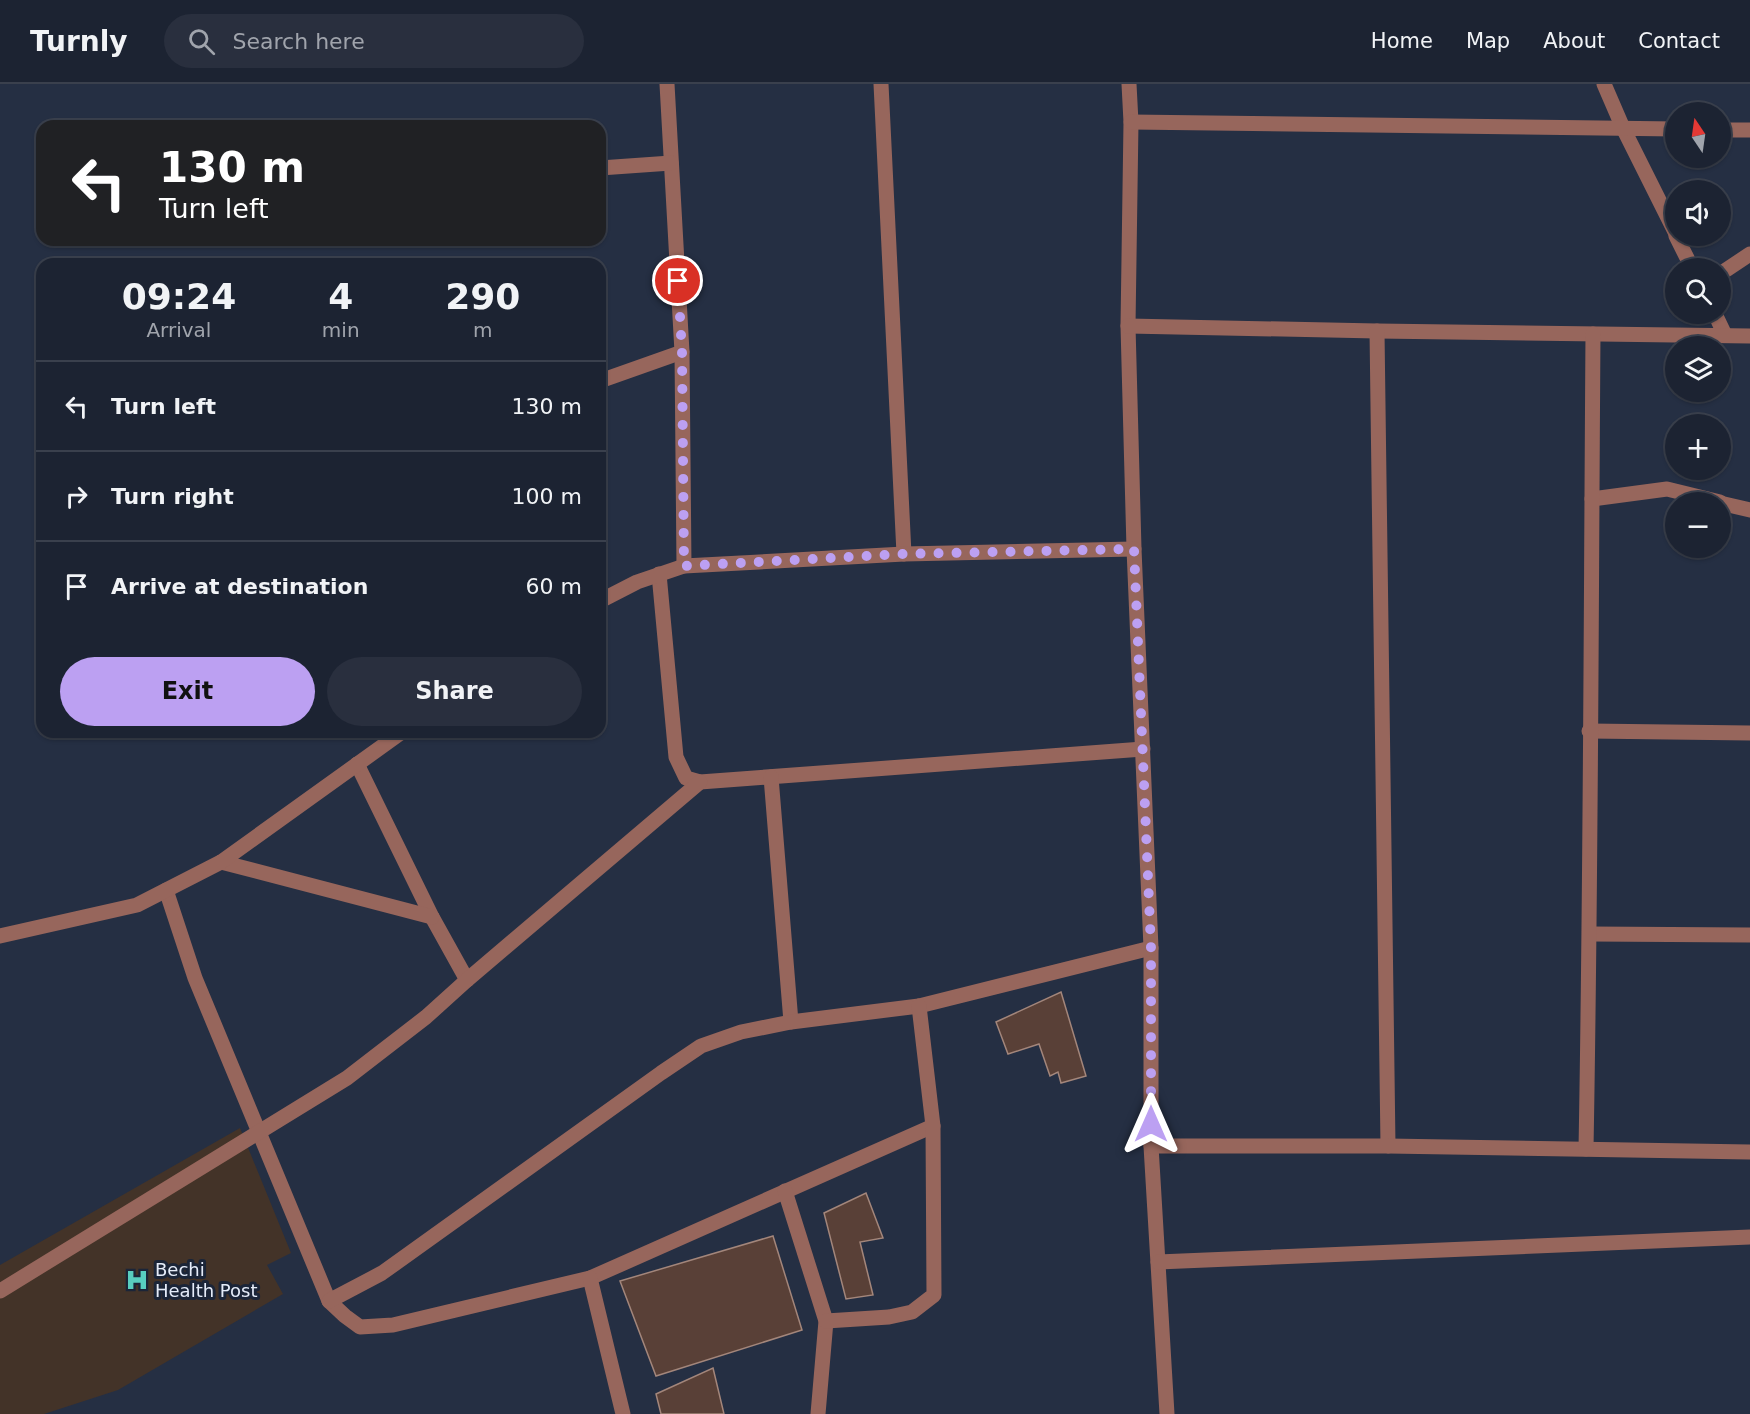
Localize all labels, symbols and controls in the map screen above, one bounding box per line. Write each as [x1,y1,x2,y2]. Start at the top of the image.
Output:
search box [164,14,584,68]
text: Turnly [30,25,128,58]
icon: search [185,25,218,58]
text: Search here [233,29,365,54]
text: Home [1371,29,1433,53]
text: Map [1466,29,1510,53]
text: About [1543,29,1605,53]
text: Contact [1638,29,1720,53]
north arrow [1665,102,1731,168]
map controls [1665,102,1731,558]
text: 130 m [159,143,305,192]
icon: left [60,144,138,222]
button: sound [1665,180,1731,246]
text: Turn left [159,193,269,224]
pin [652,255,703,306]
button: search [1665,258,1731,324]
icon: arrive [661,264,694,297]
text: 09:24 [122,276,236,317]
text: 4 [328,276,353,317]
text: 290 [445,276,520,317]
text: Arrival [146,318,211,342]
text: min [322,318,360,342]
text: m [473,318,493,342]
button: layers [1665,336,1731,402]
icon: left [60,390,93,423]
text: Turn left [111,394,216,419]
text: 130 m [512,394,582,419]
button: + [1665,414,1731,480]
icon: right [60,480,93,513]
text: Turn right [111,484,234,509]
text: 100 m [512,484,582,509]
button: − [1665,492,1731,558]
icon: arrive [60,570,93,603]
text: Arrive at destination [111,574,368,599]
text: 60 m [526,574,582,599]
button: Exit [60,657,315,726]
button: Share [327,657,582,726]
position arrow [1119,1092,1183,1156]
place label: Bechi Health Post [155,1259,258,1301]
hospital icon: Bechi Health Post [124,1267,150,1293]

